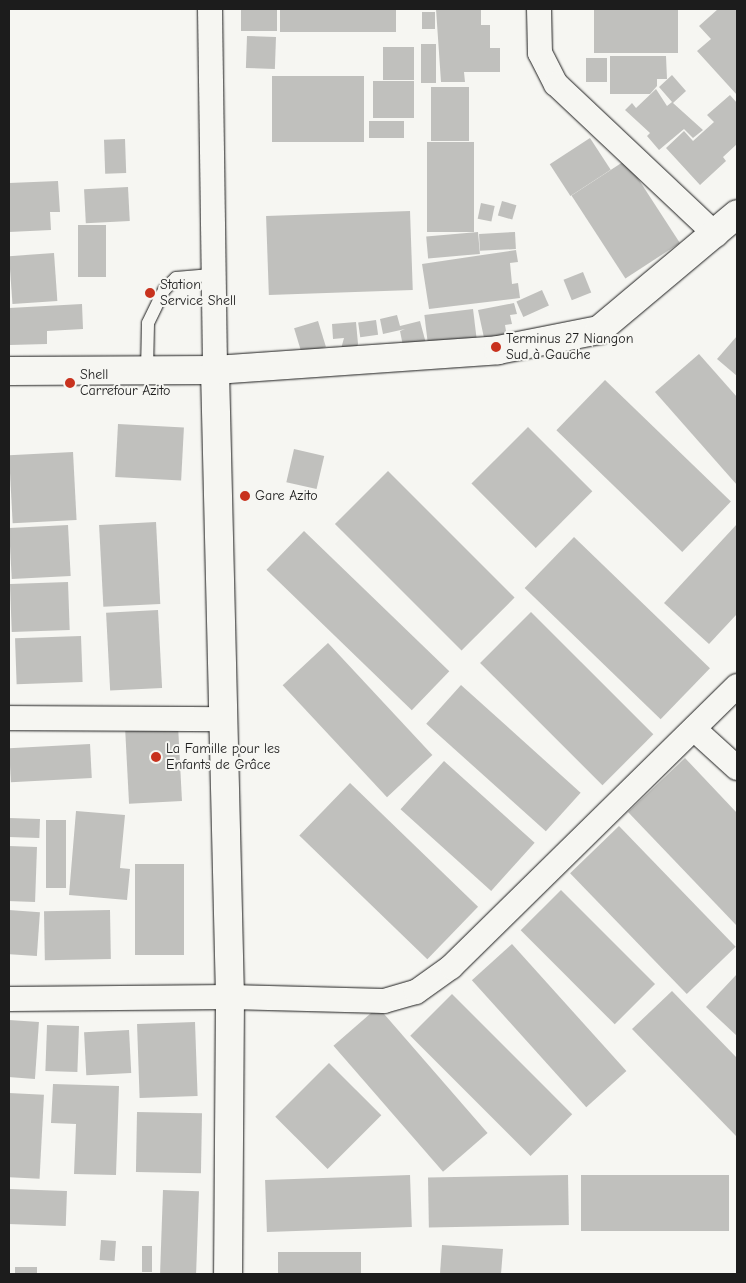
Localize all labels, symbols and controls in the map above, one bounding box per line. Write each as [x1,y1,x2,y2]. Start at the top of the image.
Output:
place label: Station Service Shell [160,277,236,310]
marker: Station Service Shell [144,287,156,299]
place label: Terminus 27 Niangon Sud à Gauche [506,331,633,364]
marker: Terminus 27 Niangon Sud à Gauche [490,341,502,353]
place label: Shell Carrefour Azito [80,367,171,400]
marker: Shell Carrefour Azito [64,377,76,389]
place label: Gare Azito [255,488,318,504]
marker: Gare Azito [239,490,251,502]
place label: La Famille pour les Enfants de Grâce [166,741,280,774]
marker: La Famille pour les Enfants de Grâce [150,751,162,763]

